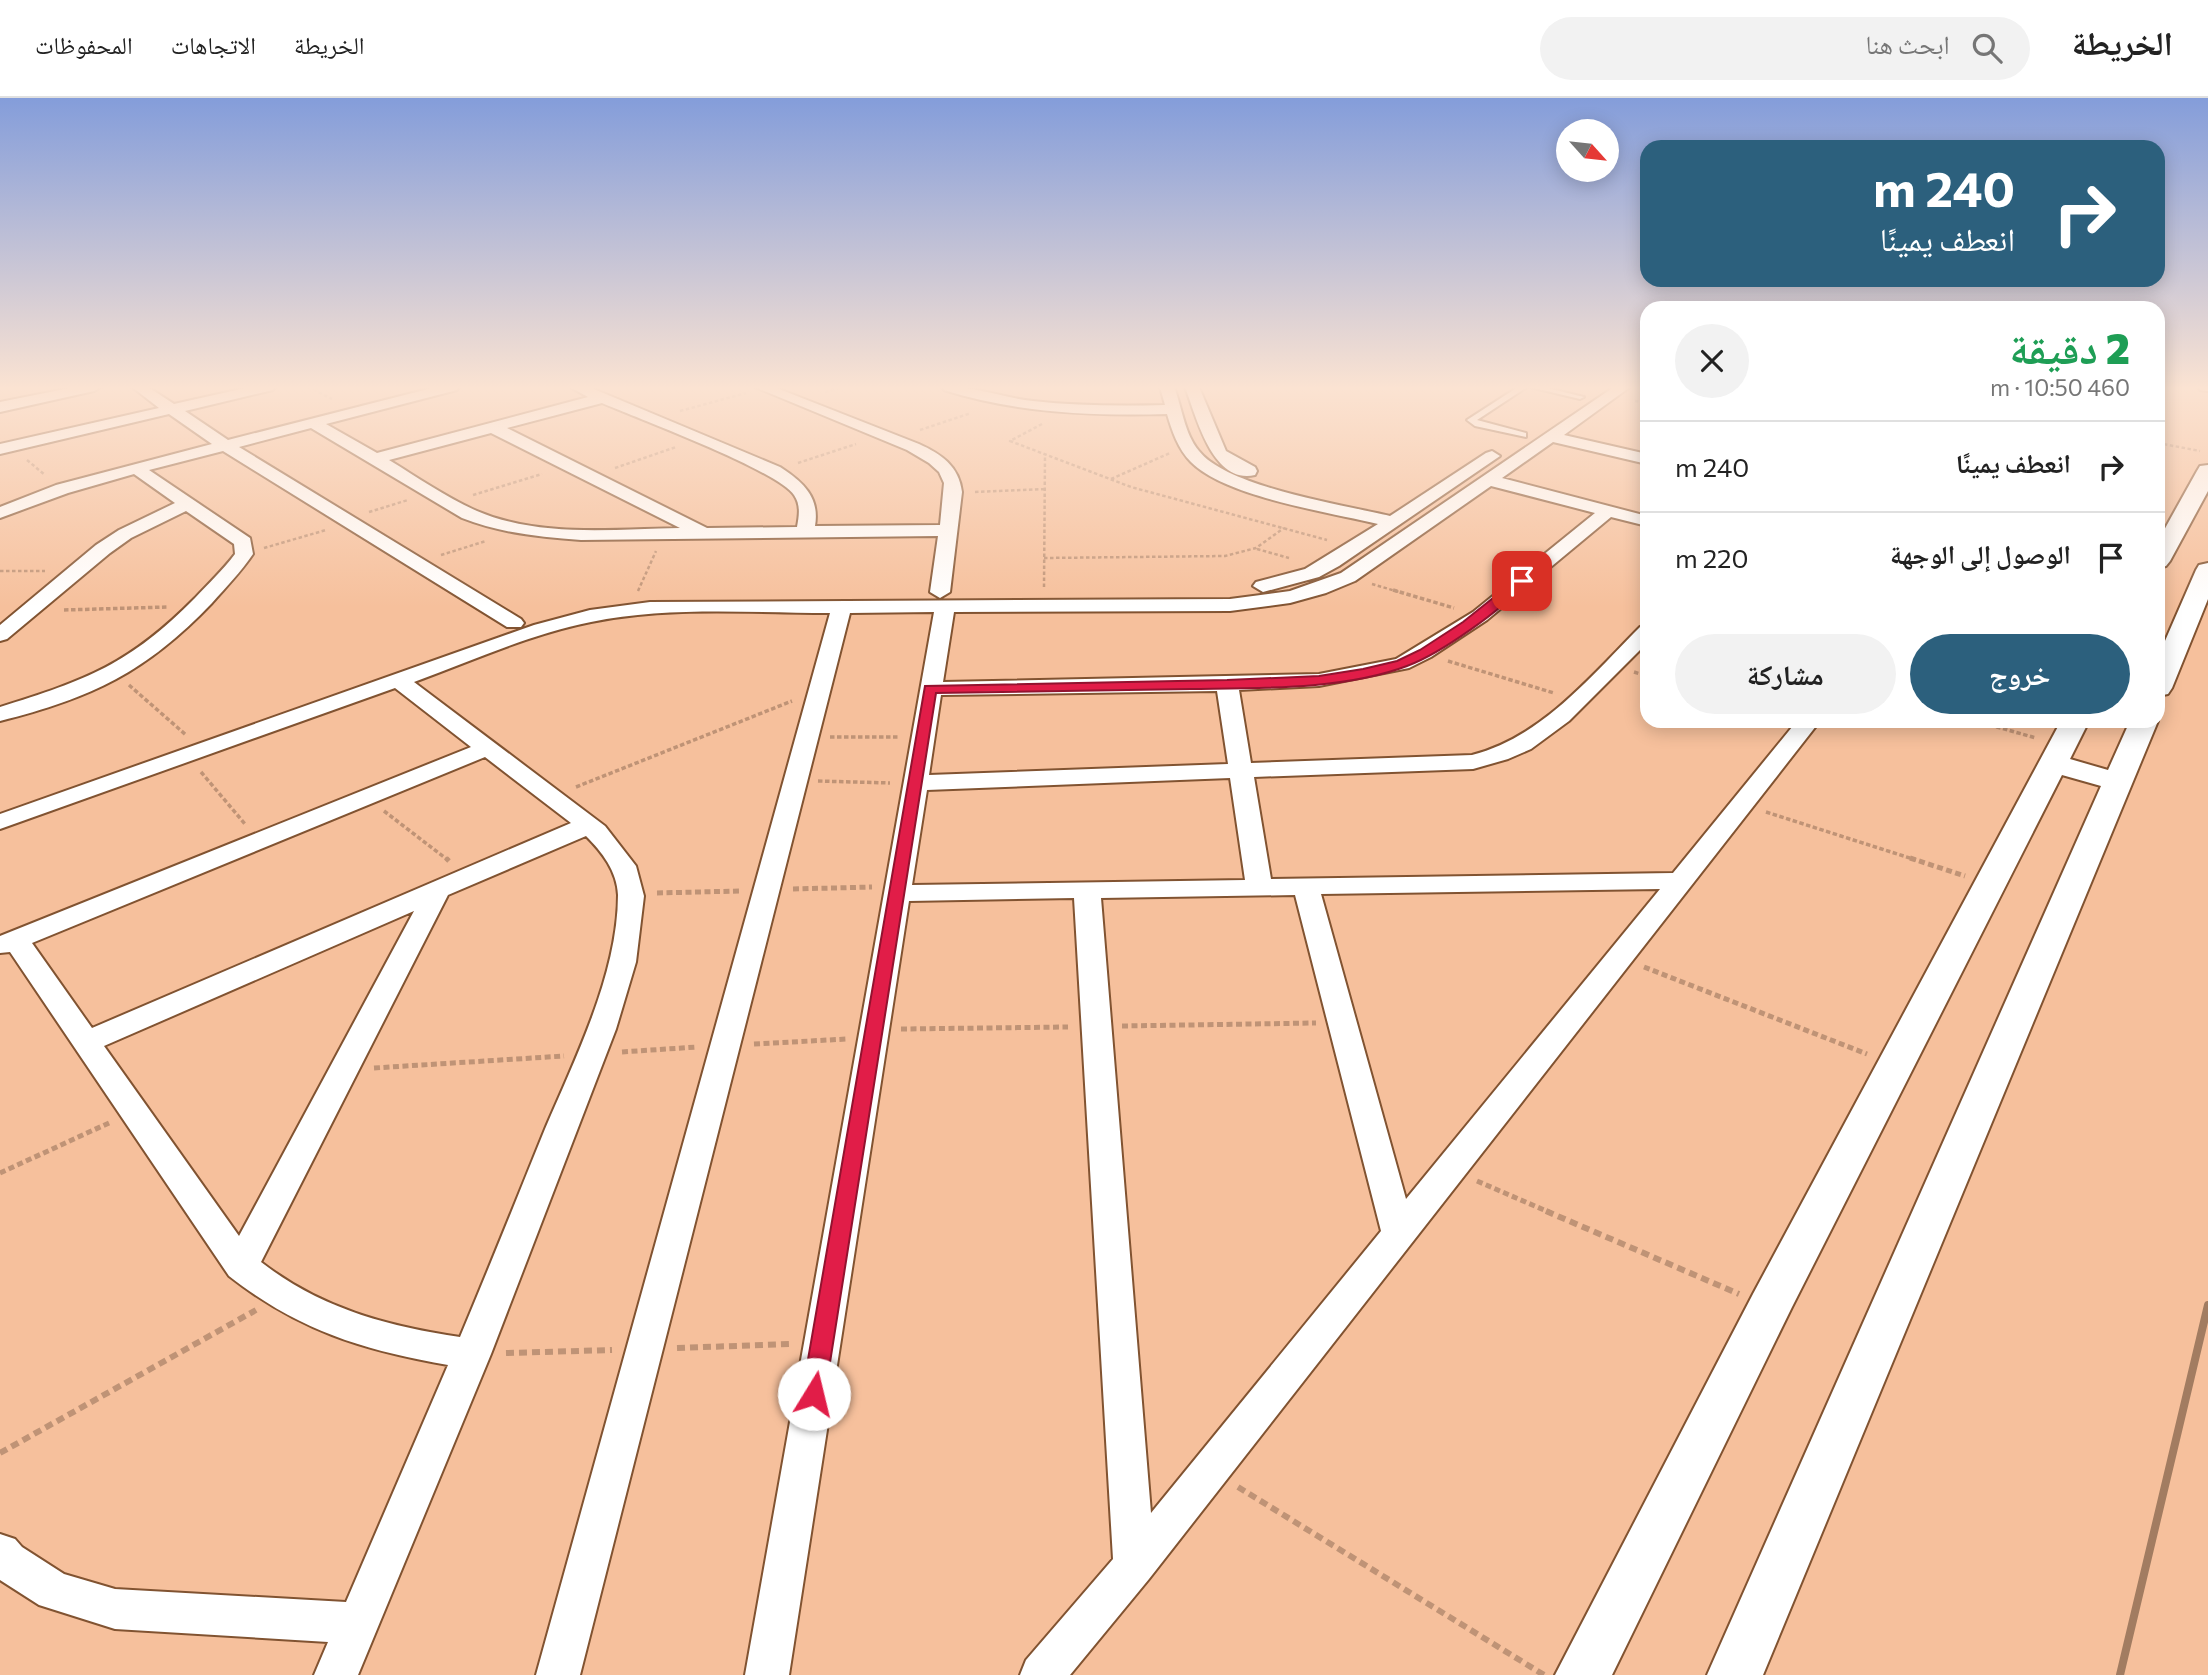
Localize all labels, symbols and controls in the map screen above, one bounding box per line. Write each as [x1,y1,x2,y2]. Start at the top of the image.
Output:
search box [1540,17,2030,80]
text: الخريطة [2072,21,2173,62]
text: ابحث هنا [1865,28,1950,59]
icon: search [1968,29,2006,67]
text: المحفوظات [35,30,133,59]
text: الاتجاهات [171,30,256,59]
text: الخريطة [294,30,365,59]
north arrow [1556,119,1619,182]
map controls [1556,119,1619,182]
text: 240 m [1873,157,2015,217]
icon: right [2039,168,2130,259]
text: انعطف يمينًا [1880,218,2015,258]
text: 2 دقيقة [2010,321,2130,373]
button: close [1675,324,1749,398]
text: 460 m · 10:50 [1990,373,2130,401]
text: انعطف يمينًا [1956,447,2071,478]
icon: right [2092,448,2130,486]
text: 240 m [1675,451,1749,482]
text: الوصول إلى الوجهة [1890,538,2071,569]
icon: arrive [2092,539,2130,577]
text: 220 m [1675,542,1748,573]
pin [1492,551,1552,611]
icon: arrive [1503,562,1541,600]
button: مشاركة [1675,634,1896,714]
button: خروج [1910,634,2130,714]
position arrow [777,1357,851,1431]

